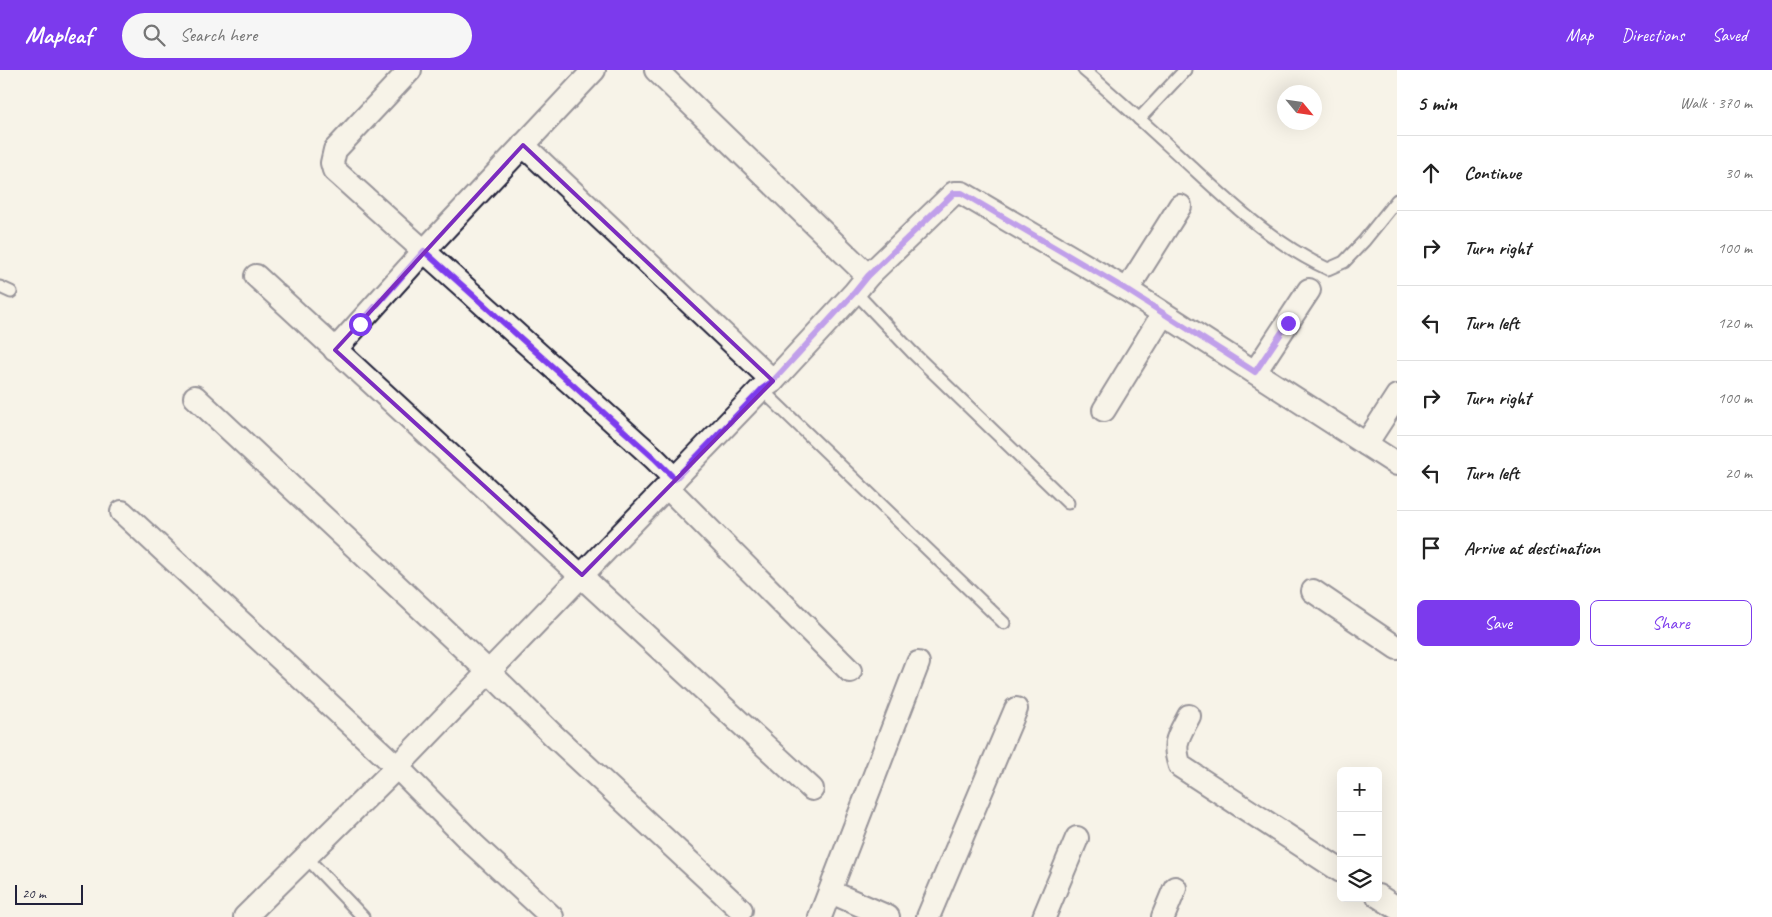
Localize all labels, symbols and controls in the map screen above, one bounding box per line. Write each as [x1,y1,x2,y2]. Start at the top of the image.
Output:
search box [122,13,472,58]
text: Mapleaf [25,20,92,50]
icon: search [140,21,168,49]
text: Search here [180,23,257,47]
text: Map [1566,24,1593,46]
text: Directions [1621,24,1684,46]
text: Saved [1712,24,1747,46]
north arrow [1277,85,1322,130]
text: 5 min [1417,90,1457,116]
text: Walk · 370 m [1680,93,1752,113]
icon: ahead [1417,159,1445,187]
text: Continue [1464,161,1521,185]
text: 30 m [1725,163,1752,183]
icon: right [1417,234,1445,262]
text: Turn right [1464,236,1531,260]
text: 100 m [1718,238,1752,258]
icon: left [1417,309,1445,337]
text: Turn left [1464,311,1519,335]
route end [1277,312,1300,335]
route start [349,313,372,336]
text: 120 m [1718,313,1752,333]
icon: right [1417,384,1445,412]
text: Turn right [1464,386,1531,410]
text: 100 m [1718,388,1752,408]
icon: left [1417,459,1445,487]
text: Turn left [1464,461,1519,485]
text: 20 m [1725,463,1752,483]
icon: arrive [1417,534,1445,562]
text: Arrive at destination [1464,536,1600,560]
button: Save [1417,600,1580,646]
button: Share [1590,600,1752,646]
map controls [1337,767,1382,902]
button: + [1337,767,1382,812]
button: − [1337,812,1382,857]
button: layers [1337,857,1382,902]
scale bar [15,882,82,905]
text: 20 m [22,885,46,902]

